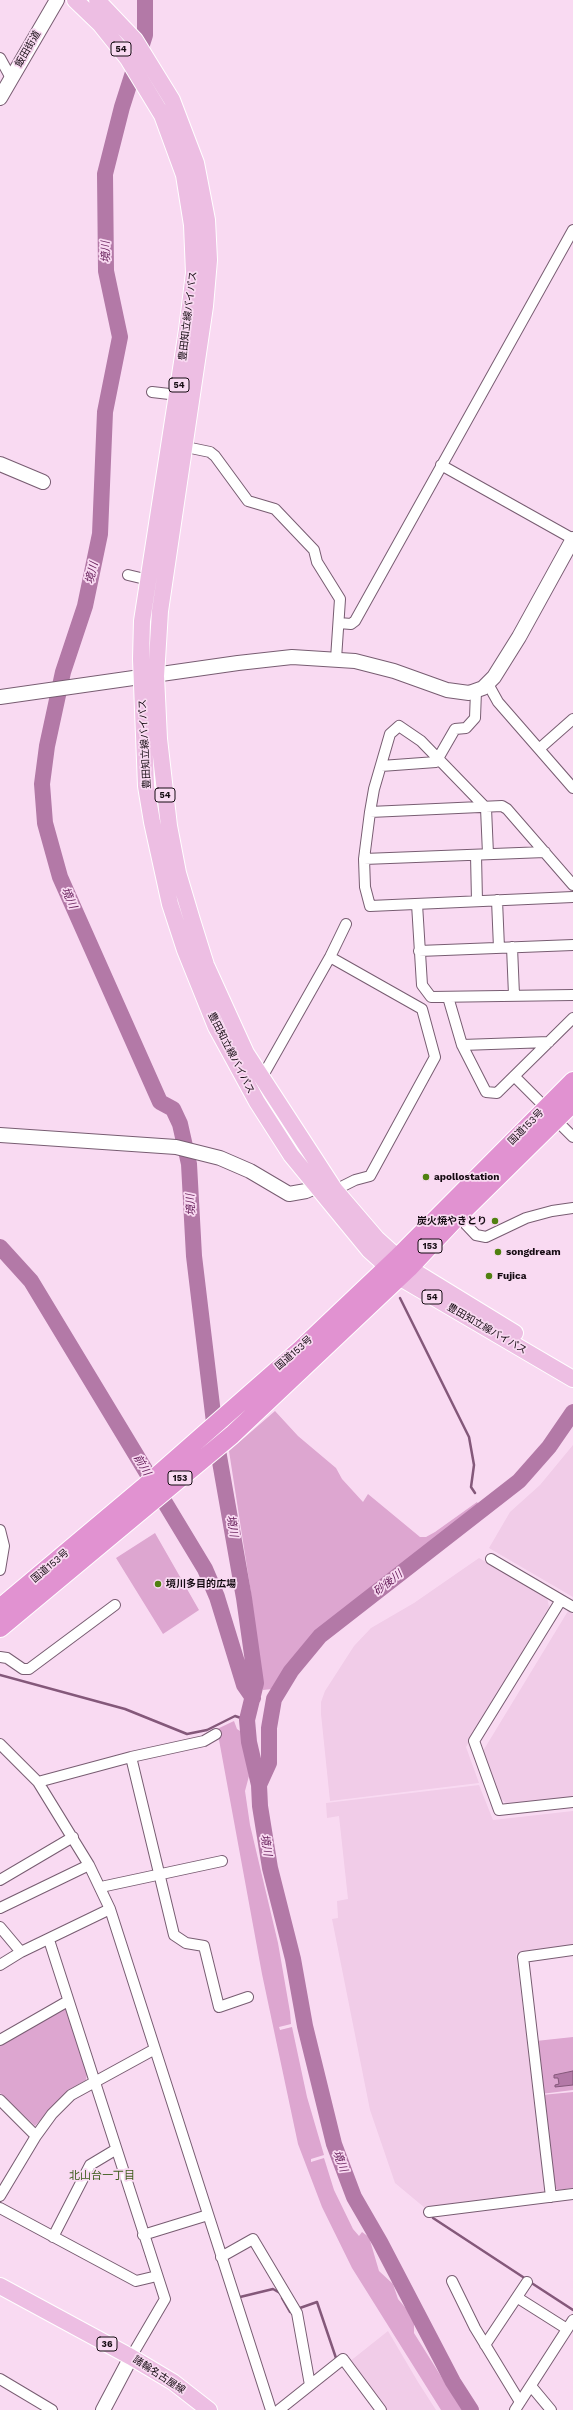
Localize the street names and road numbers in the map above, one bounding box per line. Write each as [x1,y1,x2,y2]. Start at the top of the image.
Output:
street label: 飯田街道 [13,29,43,69]
road number: 54 [111,42,131,56]
street label: 豊田知立線バイパス [177,271,199,361]
road number: 54 [169,378,189,392]
street label: 豊田知立線バイパス [137,699,153,789]
road number: 54 [155,788,175,802]
street label: 豊田知立線バイパス [205,1010,257,1096]
street label: 国道153号 [506,1107,546,1147]
road number: 153 [418,1239,442,1253]
road number: 54 [422,1290,442,1304]
street label: 豊田知立線バイパス [445,1301,529,1357]
street label: 国道153号 [273,1334,315,1372]
road number: 153 [168,1471,192,1485]
street label: 国道153号 [29,1547,71,1585]
road number: 36 [97,2337,117,2351]
street label: 諸輪名古屋線 [131,2354,187,2396]

